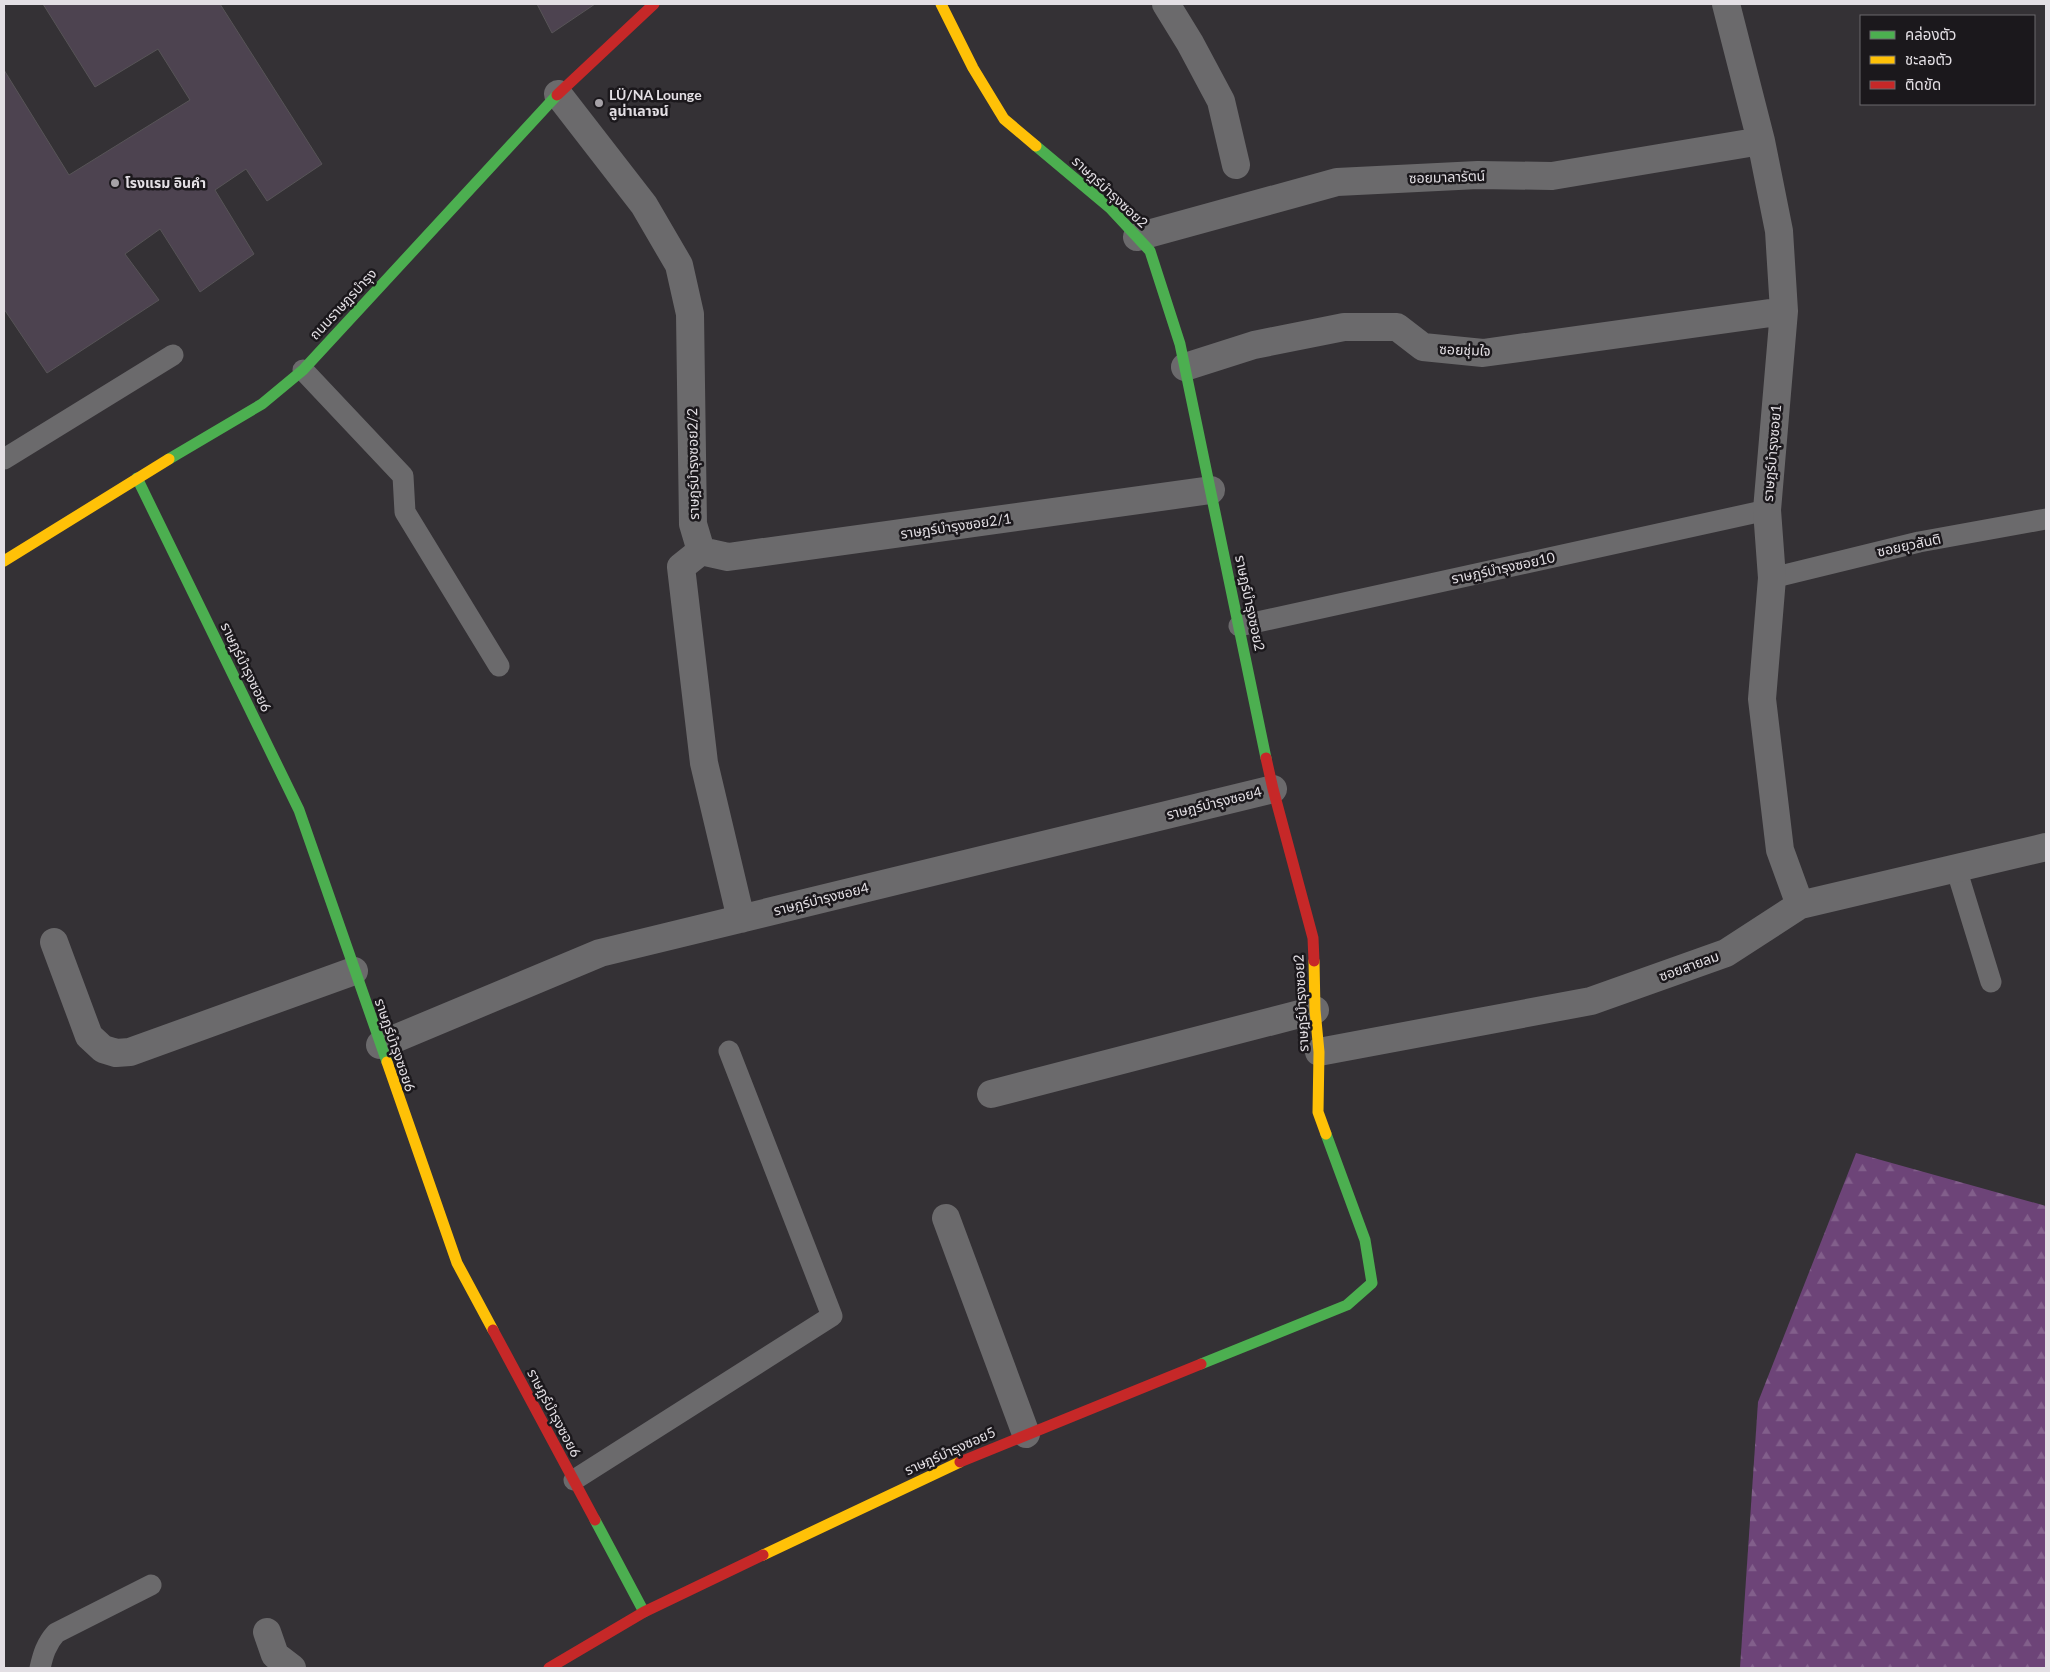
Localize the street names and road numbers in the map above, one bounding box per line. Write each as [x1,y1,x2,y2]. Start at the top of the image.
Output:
street label: ราษฎร์บำรุงซอย2 [1068,152,1152,232]
street label: ซอยมาลารัตน์ [1408,167,1485,186]
street label: ถนนราษฎรบำรุง [305,265,381,343]
street label: ซอยชุ่มใจ [1439,340,1491,360]
street label: ราษฎร์บำรุงซอย1 [1759,404,1785,502]
street label: ราษฎร์บำรุงซอย2/2 [683,408,703,520]
street label: ราษฎร์บำรุงซอย2/1 [899,509,1013,543]
street label: ซอยยุวสันติ [1875,529,1943,561]
street label: ราษฎร์บำรุงซอย10 [1449,548,1557,588]
street label: ราษฎร์บำรุงซอย2 [1231,553,1269,653]
street label: ราษฎร์บำรุงซอย6 [217,619,275,715]
street label: ราษฎร์บำรุงซอย4 [1165,782,1263,824]
street label: ราษฎร์บำรุงซอย4 [772,878,870,920]
street label: ซอยสายลม [1656,947,1721,984]
street label: ราษฎร์บำรุงซอย2 [1289,954,1313,1052]
street label: ราษฎร์บำรุงซอย6 [371,996,419,1094]
street label: ราษฎร์บำรุงซอย6 [523,1366,585,1460]
street label: ราษฎร์บำรุงซอย5 [902,1423,998,1479]

